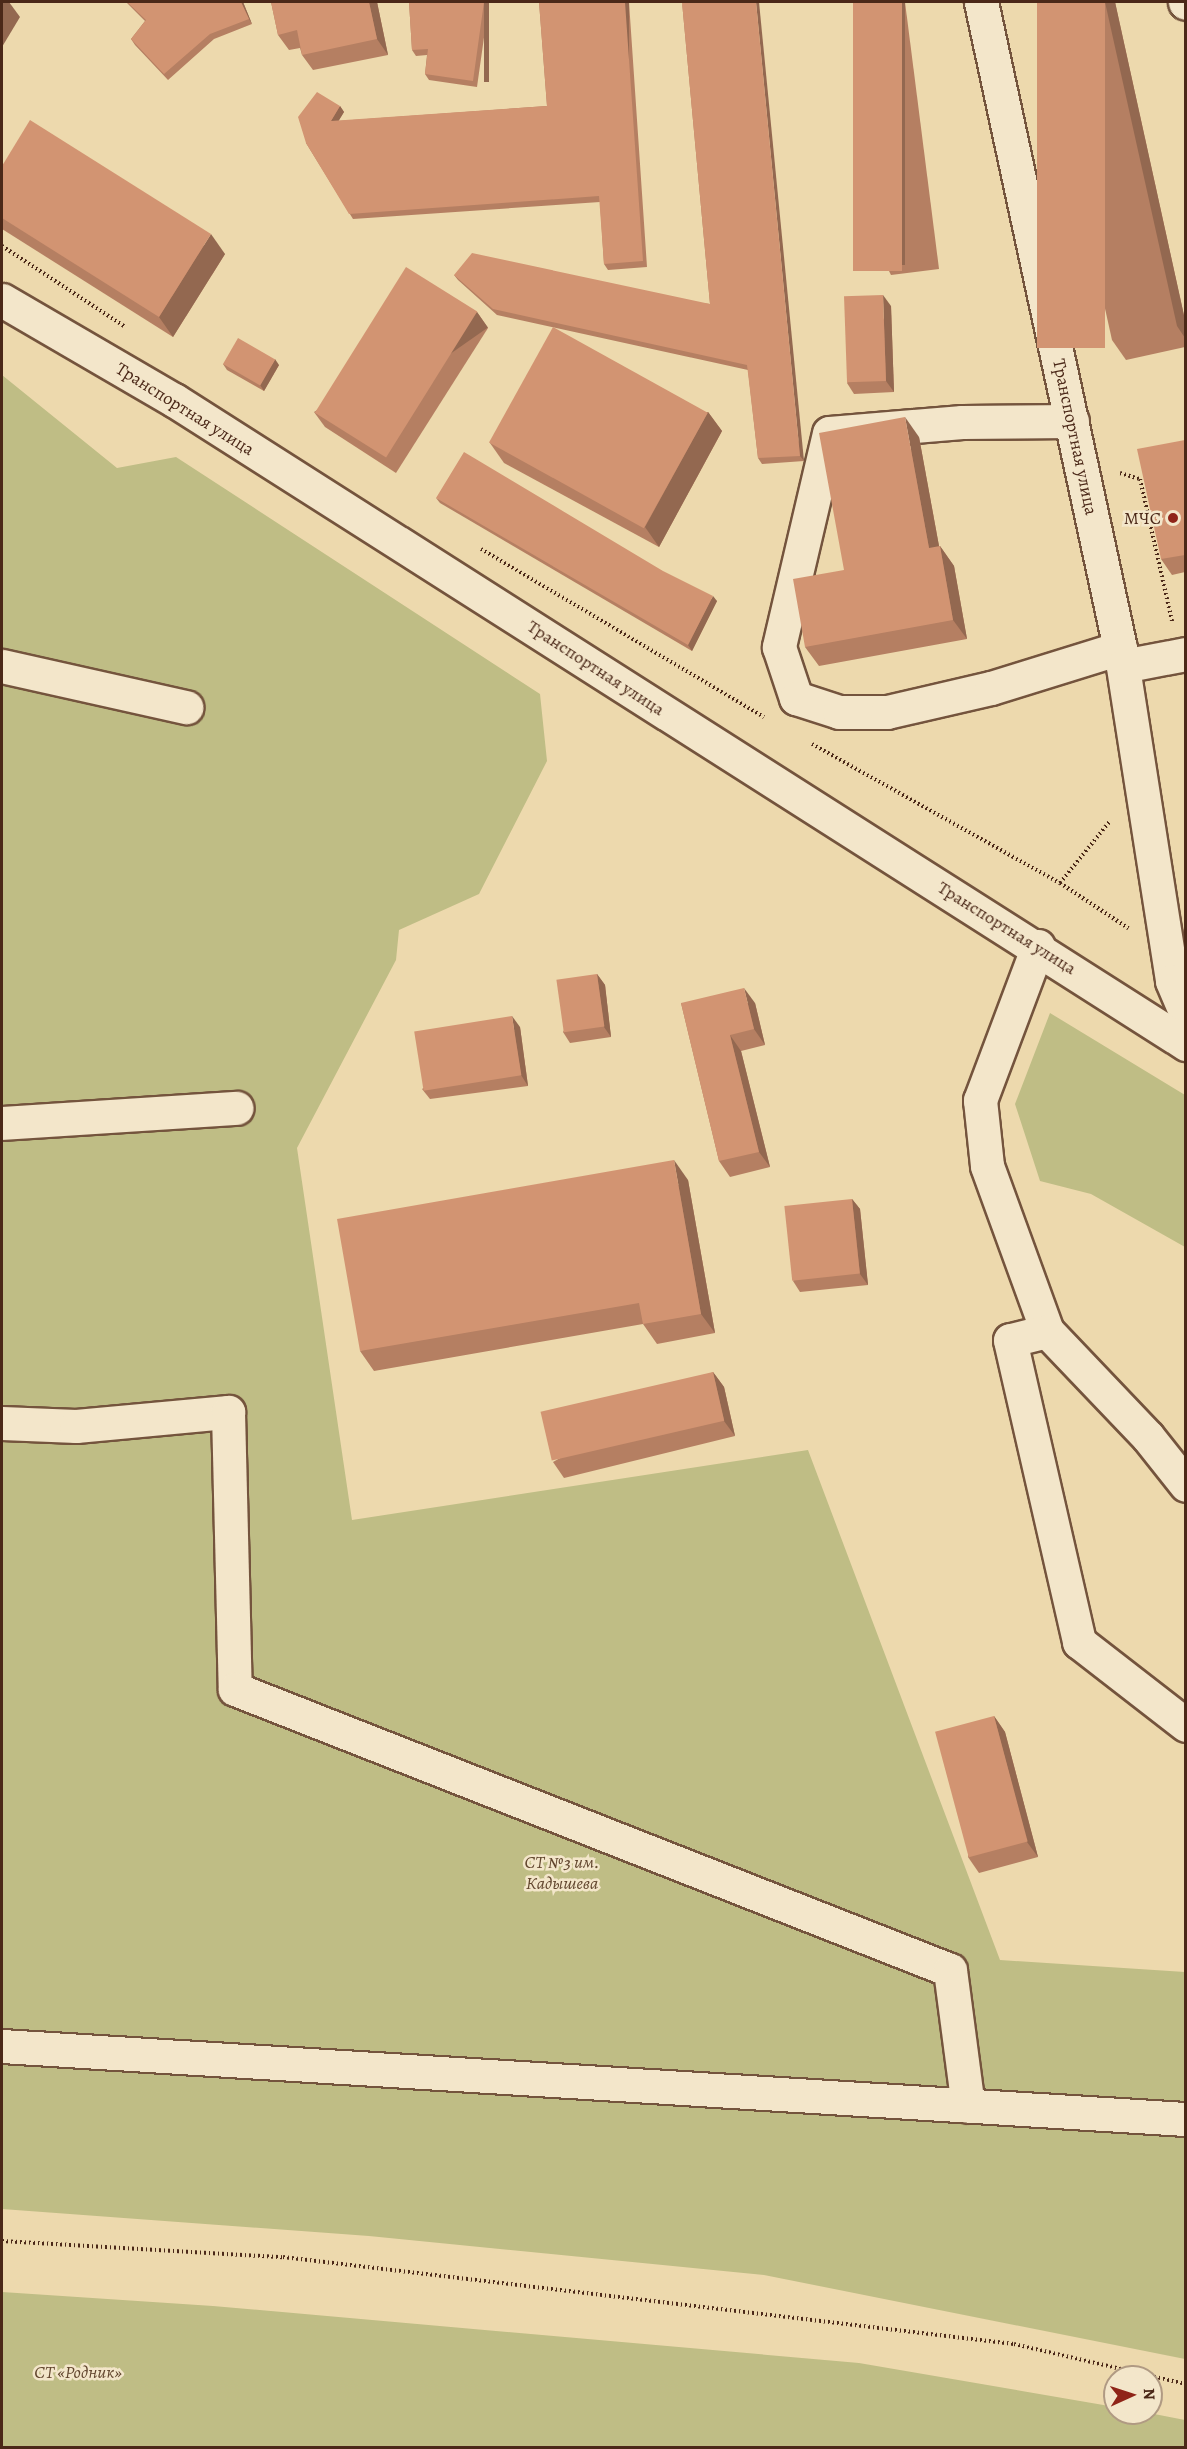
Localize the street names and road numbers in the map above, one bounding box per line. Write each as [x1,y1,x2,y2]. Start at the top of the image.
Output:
street label: Транспортная улица [1048,357,1102,517]
street label: Транспортная улица [112,358,258,460]
street label: Транспортная улица [523,616,669,720]
street label: Транспортная улица [934,877,1080,979]

